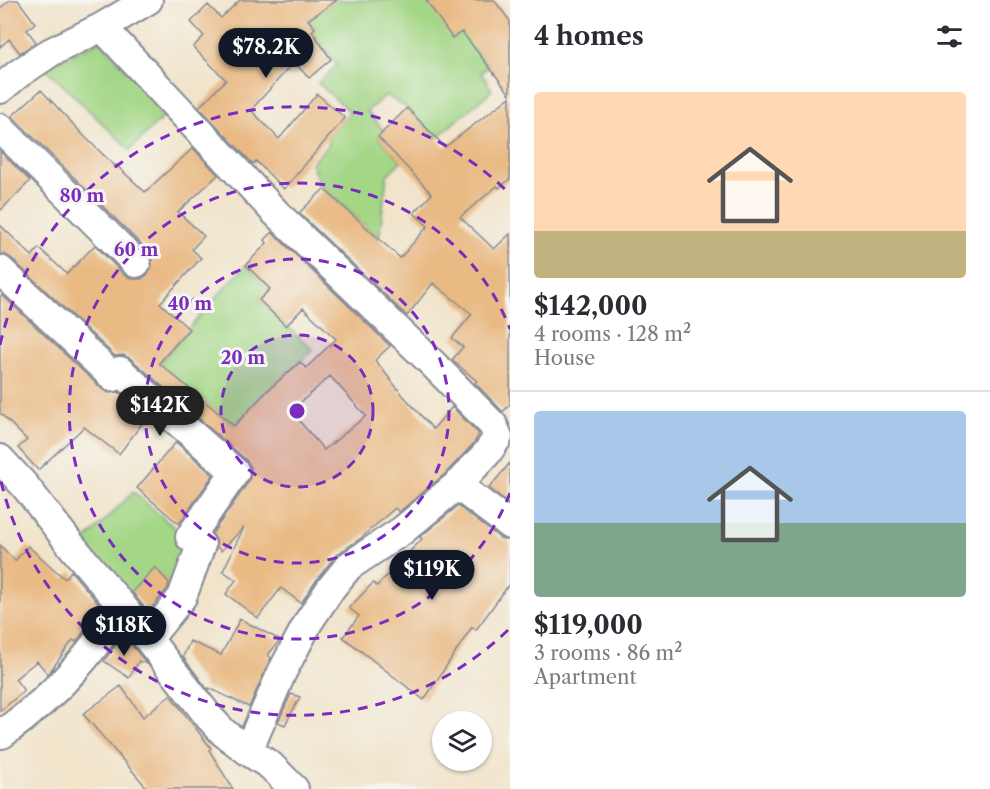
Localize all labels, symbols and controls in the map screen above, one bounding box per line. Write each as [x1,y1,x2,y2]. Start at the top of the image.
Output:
text: 4 homes [534,20,644,52]
icon: filters [933,20,966,53]
pin: $78.2K [217,28,315,79]
text: $78.2K [232,35,300,59]
icon: home [696,131,804,239]
text: 80 m [59,185,105,207]
text: 60 m [114,239,158,261]
text: $142,000 [534,290,648,322]
text: 40 m [168,293,212,315]
text: 4 rooms · 128 m² [534,322,691,346]
text: House [534,346,595,370]
text: 20 m [221,347,265,369]
pin: $142K [118,386,202,437]
text: $142K [130,393,190,417]
centre of rings [287,401,307,421]
icon: home [696,450,804,558]
pin: $119K [390,550,474,601]
text: $119K [403,557,461,581]
pin: $118K [82,606,166,657]
text: $119,000 [534,609,643,641]
text: $118K [95,613,153,637]
text: 3 rooms · 86 m² [534,641,682,665]
text: Apartment [534,665,637,689]
map controls [432,711,492,771]
button: layers [432,711,492,771]

